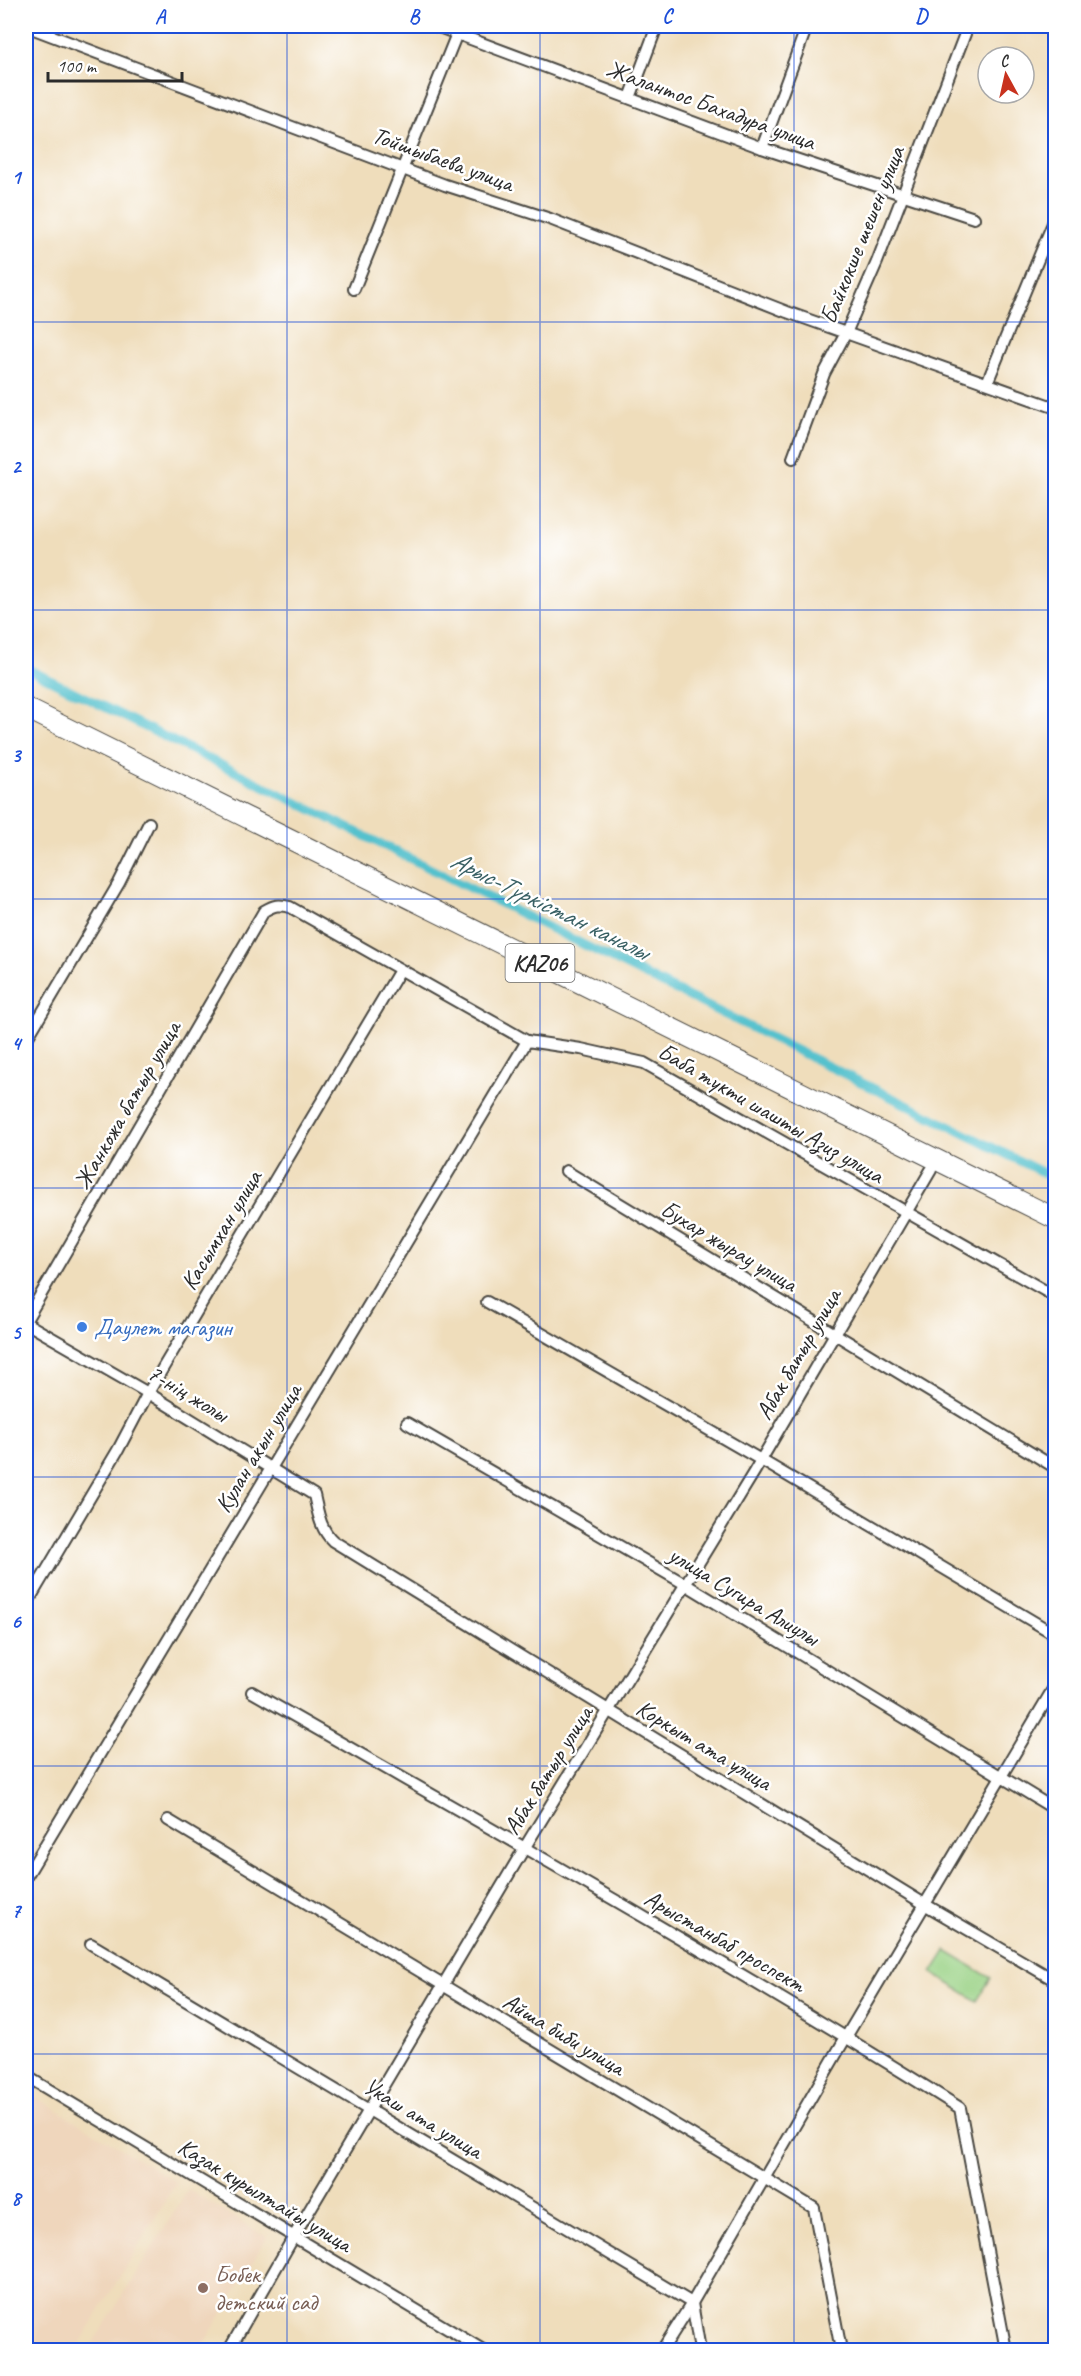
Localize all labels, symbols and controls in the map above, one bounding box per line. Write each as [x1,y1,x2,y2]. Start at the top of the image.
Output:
text: A [155,4,167,29]
text: B [409,4,421,29]
text: C [662,4,674,29]
text: D [915,4,929,29]
scale bar [48,45,182,83]
north arrow [976,45,1036,105]
text: С [999,50,1011,72]
street label: Жалантос Бахадура улица [602,53,821,157]
text: 100 m [57,55,98,77]
street label: Тойшыбаева улица [368,120,520,199]
street label: Байкокше шешен улица [813,141,912,328]
text: 1 [12,165,23,190]
text: 2 [12,454,23,479]
text: 3 [12,743,23,768]
water label: Арыс-Түркістан каналы [446,843,658,969]
road number: KАZ06 [506,944,574,982]
street label: Жанкожа батыр улица [67,1014,188,1194]
text: 4 [12,1031,24,1056]
street label: Баба тукти шашты Азиз улица [652,1036,891,1192]
street label: Касымхан улица [173,1163,269,1295]
street label: Бухар жырау улица [655,1194,804,1299]
street label: Абак батыр улица [748,1281,849,1425]
place label: Даулет магазин [94,1312,234,1342]
text: 5 [12,1320,23,1345]
marker: Даулет магазин [75,1320,89,1334]
street label: 7-нің жолы [142,1357,236,1430]
street label: Кулан акын улица [208,1376,309,1518]
street label: улица Сугира Алиулы [662,1538,827,1654]
text: 6 [11,1609,22,1634]
street label: Коркыт ата улица [631,1693,778,1798]
street label: Абак батыр улица [497,1698,601,1840]
street label: Арыстанбаб проспект [639,1883,812,2000]
text: 7 [12,1898,23,1923]
street label: Айша биби улица [498,1986,632,2083]
street label: Укаш ата улица [358,2071,490,2166]
street label: Казак курылтайы улица [172,2131,359,2261]
text: 8 [12,2186,24,2211]
place label: Бобек детский сад [215,2259,319,2317]
marker: Бобек детский сад [196,2281,210,2295]

